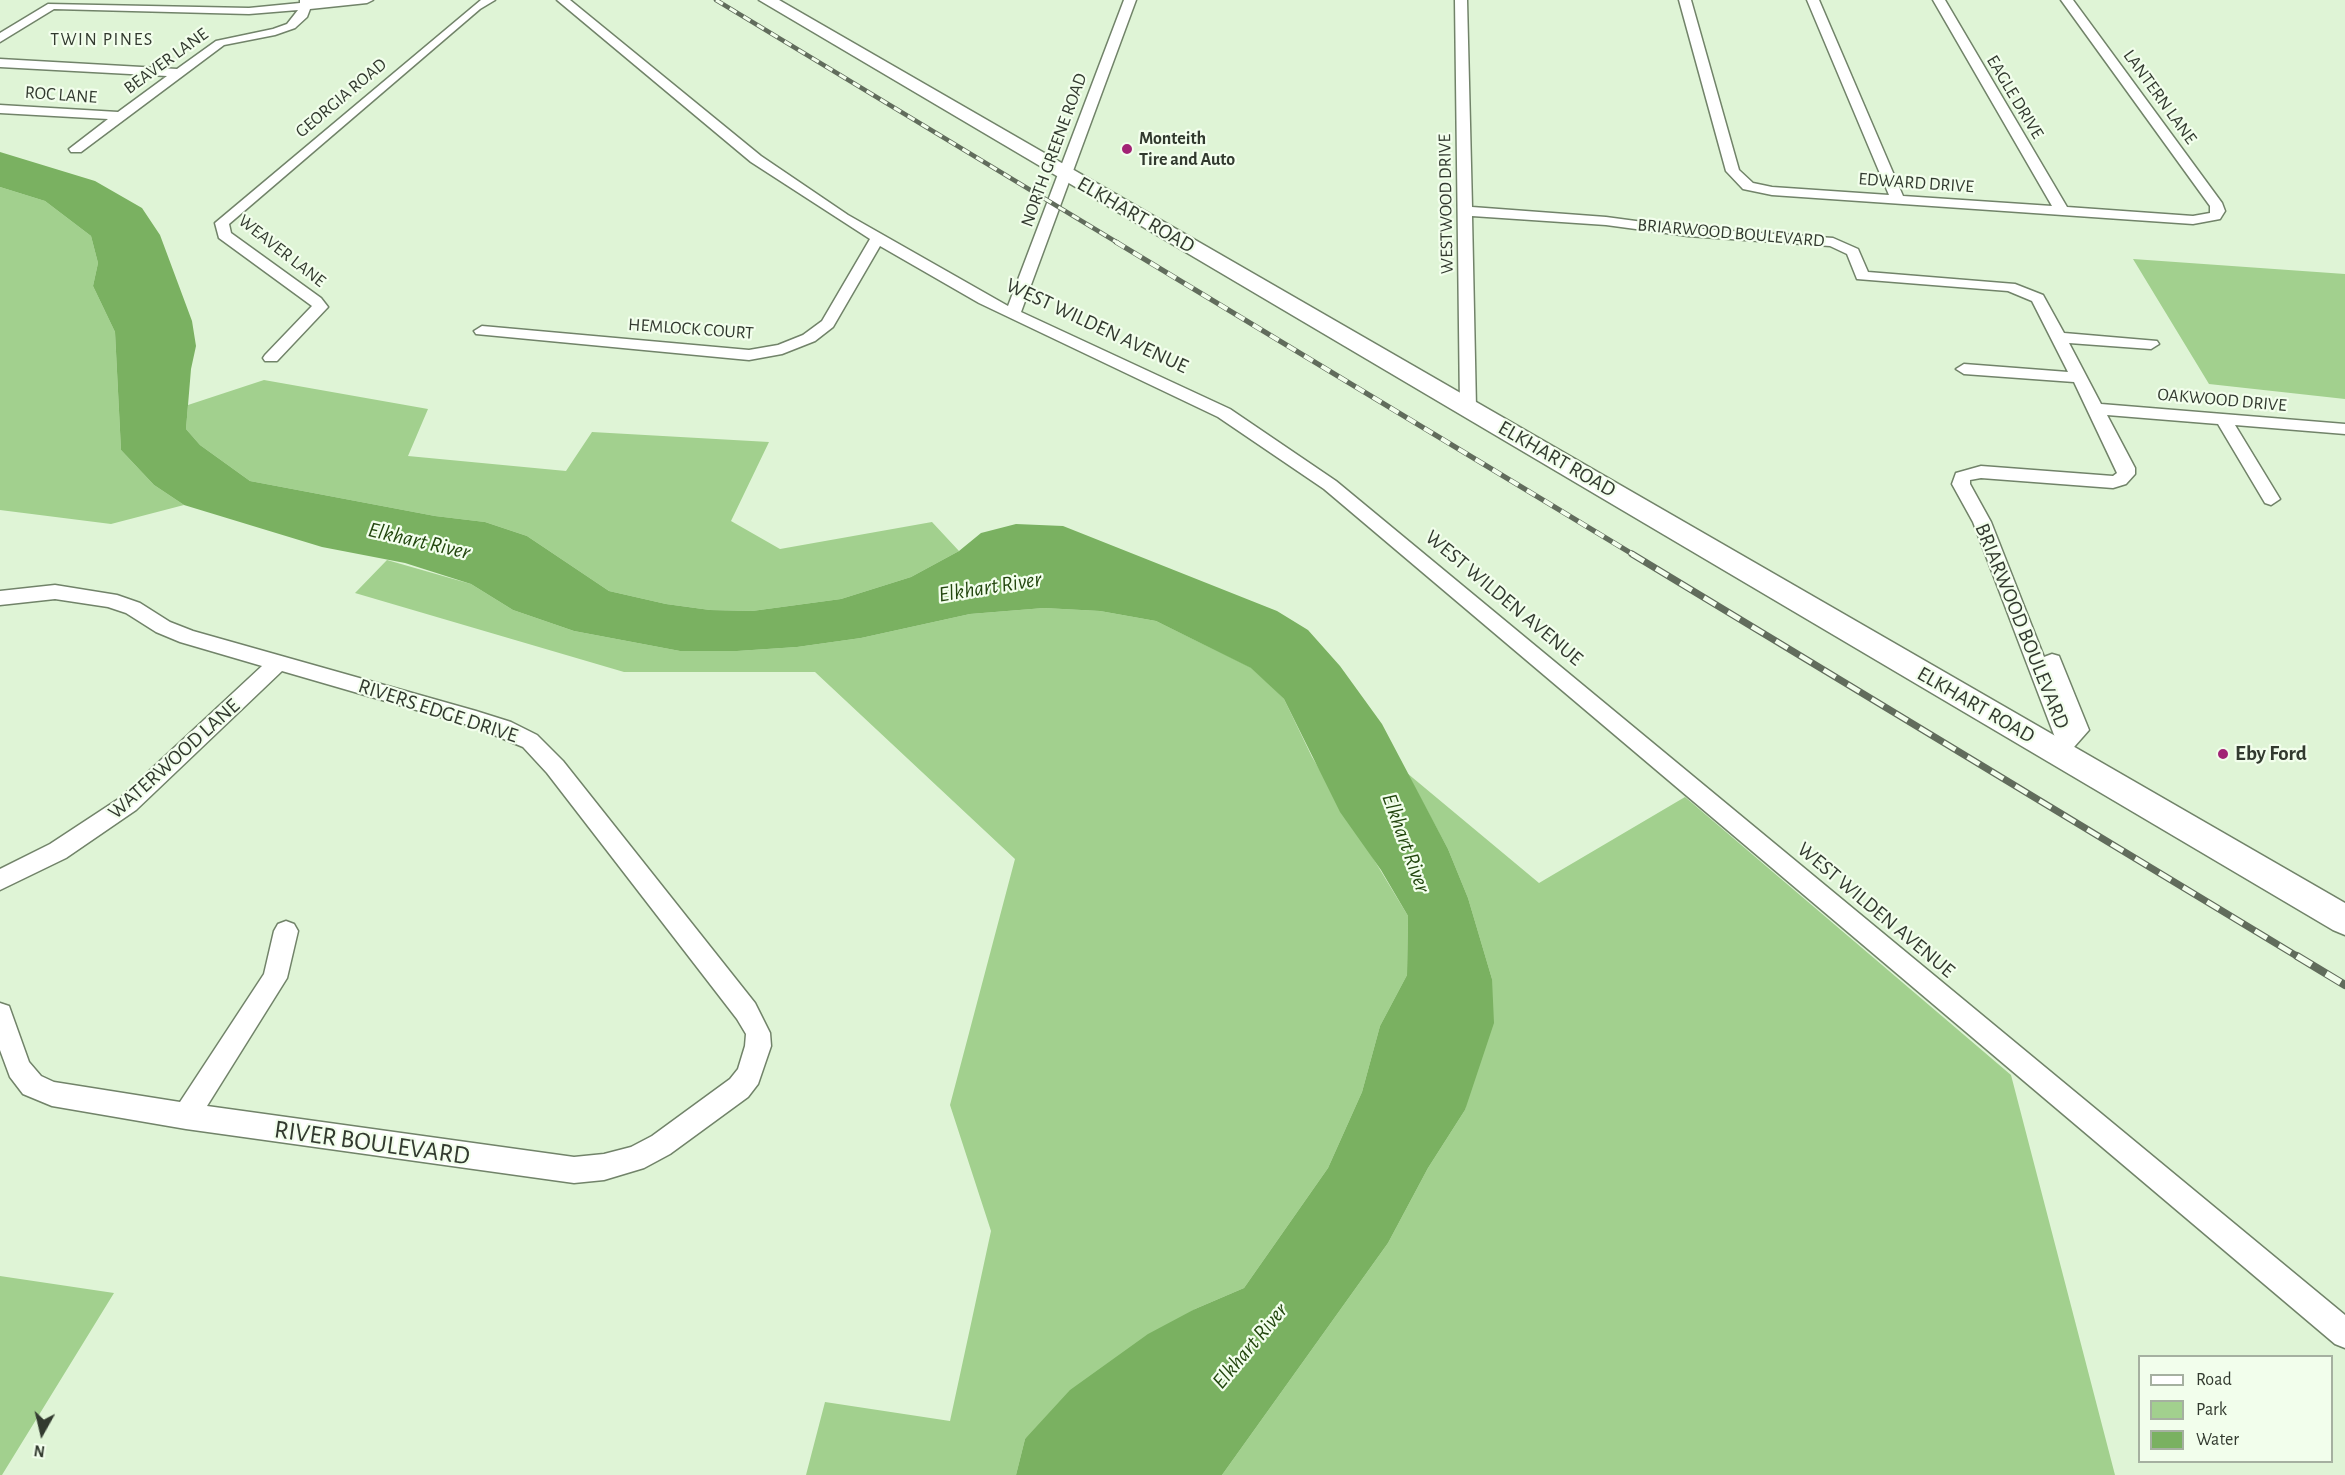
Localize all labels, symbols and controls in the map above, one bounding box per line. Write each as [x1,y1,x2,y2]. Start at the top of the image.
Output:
street label: BEAVER LANE [120,23,212,99]
district label: TWIN PINES [50,29,154,51]
street label: LANTERN LANE [2118,46,2202,148]
street label: EAGLE DRIVE [1982,51,2048,143]
street label: GEORGIA ROAD [291,54,391,142]
street label: NORTH GREENE ROAD [1016,70,1092,230]
street label: ROC LANE [24,82,98,108]
place label: Monteith Tire and Auto [1139,128,1235,170]
street label: WESTWOOD DRIVE [1434,134,1458,274]
marker: Monteith Tire and Auto [1120,142,1134,156]
street label: EDWARD DRIVE [1858,168,1974,198]
street label: ELKHART ROAD [1073,171,1199,259]
street label: WEAVER LANE [234,210,330,292]
street label: BRIARWOOD BOULEVARD [1636,214,1826,252]
street label: WEST WILDEN AVENUE [1002,273,1192,379]
street label: HEMLOCK COURT [627,314,755,344]
street label: OAKWOOD DRIVE [2156,384,2288,416]
street label: ELKHART ROAD [1494,415,1620,503]
water label: Elkhart River [365,516,473,566]
street label: BRIARWOOD BOULEVARD [1969,520,2075,732]
street label: WEST WILDEN AVENUE [1420,525,1588,671]
water label: Elkhart River [937,566,1043,608]
street label: ELKHART ROAD [1913,661,2039,749]
street label: RIVERS EDGE DRIVE [355,673,521,749]
street label: WATERWOOD LANE [103,693,245,825]
place label: Eby Ford [2235,741,2307,767]
marker: Eby Ford [2216,747,2230,761]
water label: Elkhart River [1376,790,1436,896]
street label: WEST WILDEN AVENUE [1792,837,1960,983]
street label: RIVER BOULEVARD [272,1114,472,1172]
water label: Elkhart River [1207,1298,1293,1394]
legend [2138,1355,2333,1463]
text: Road [2196,1371,2232,1389]
text: Park [2196,1401,2227,1419]
north arrow [12,1403,72,1463]
text: Water [2196,1431,2239,1449]
text: N [33,1442,46,1460]

